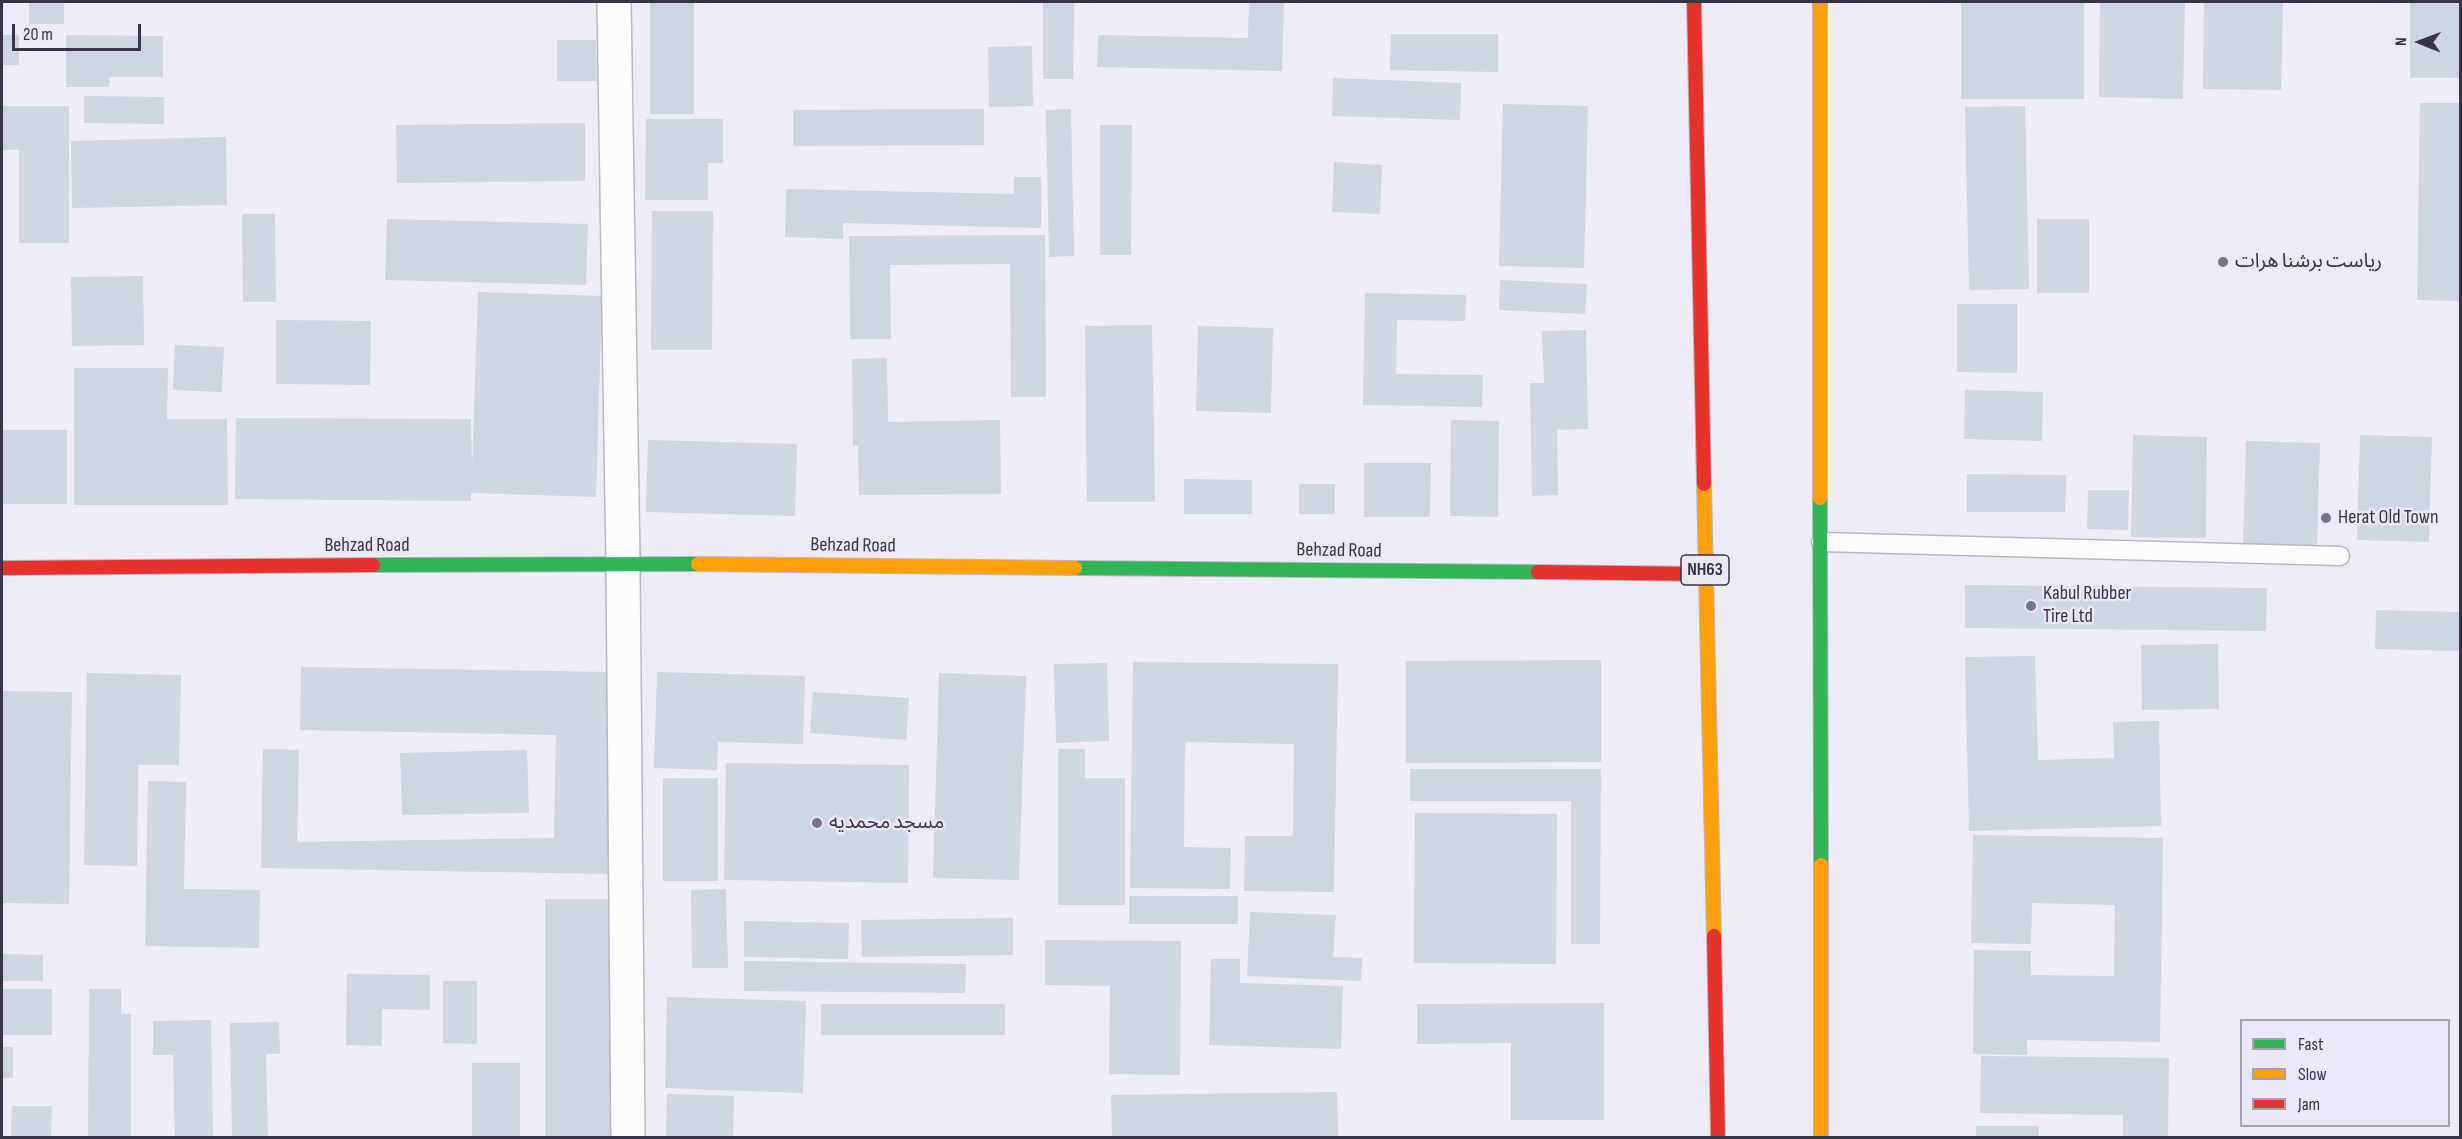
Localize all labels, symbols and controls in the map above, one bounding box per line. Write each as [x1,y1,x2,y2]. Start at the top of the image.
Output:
scale bar [15,12,144,50]
north arrow [2390,12,2450,72]
text: 20 m [23,24,53,45]
text: N [2392,37,2411,46]
place label: ریاست برشنا هرات [2235,250,2382,274]
marker: ریاست برشنا هرات [2216,255,2230,269]
place label: Herat Old Town [2338,506,2438,530]
marker: Herat Old Town [2319,511,2333,525]
street label: Behzad Road [810,533,896,559]
street label: Behzad Road [324,534,410,558]
street label: Behzad Road [1296,538,1382,564]
road number: NH63 [1681,555,1729,585]
place label: Kabul Rubber Tire Ltd [2043,582,2131,629]
marker: Kabul Rubber Tire Ltd [2024,599,2038,613]
place label: مسجد محمدیه [829,811,944,835]
marker: مسجد محمدیه [810,816,824,830]
legend [2240,1019,2450,1127]
text: Fast [2298,1034,2323,1055]
text: Slow [2298,1064,2327,1085]
text: Jam [2298,1094,2320,1115]

